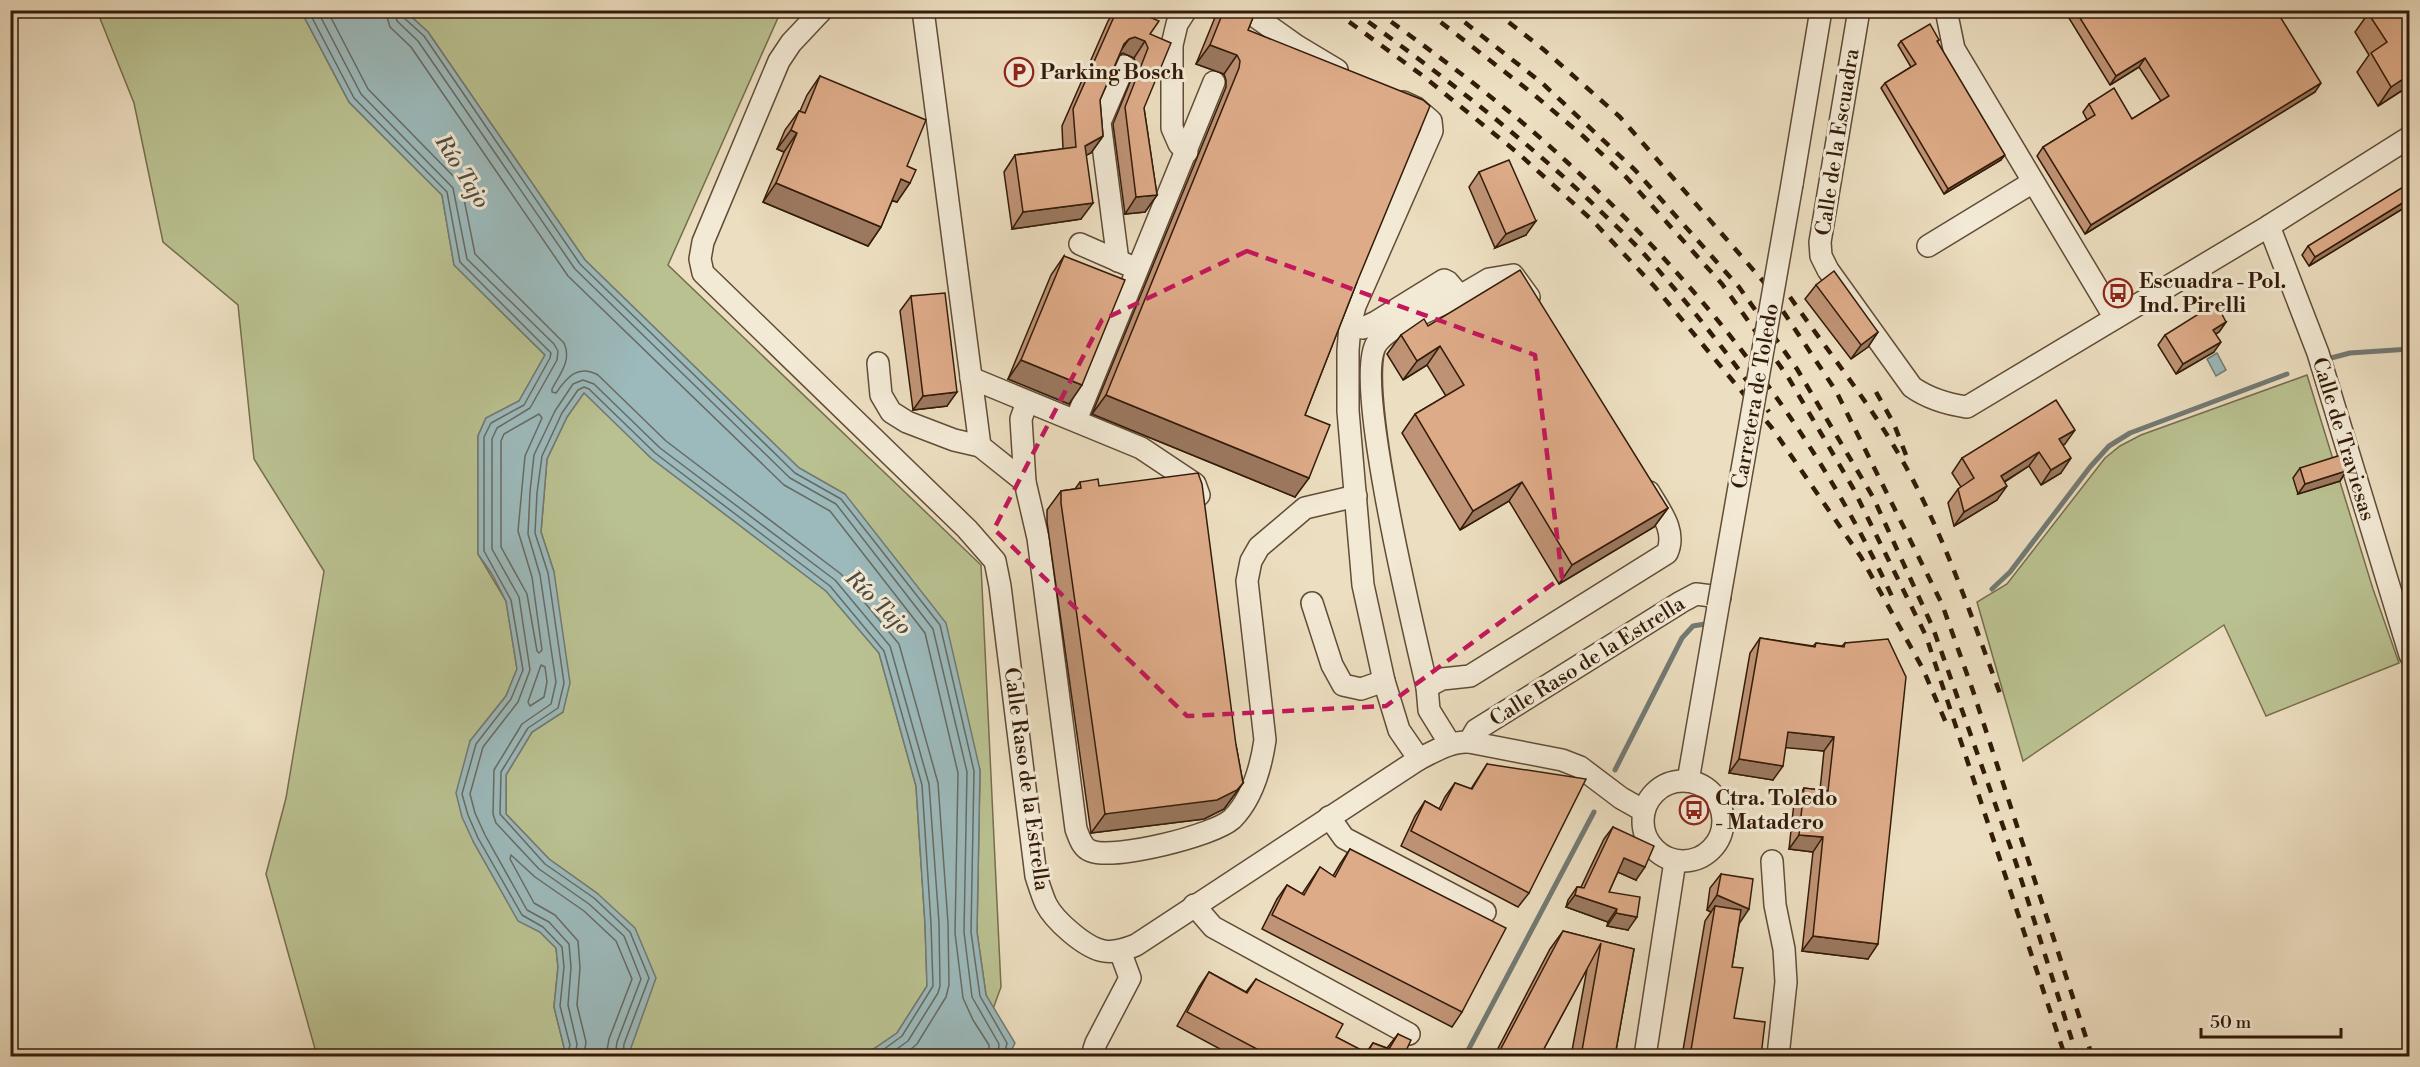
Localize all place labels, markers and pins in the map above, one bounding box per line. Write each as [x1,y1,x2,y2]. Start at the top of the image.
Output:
parking icon: Parking Bosch [1003,56,1035,88]
place label: Parking Bosch [1040,60,1184,86]
place label: Escuadra - Pol. Ind. Pirelli [2139,269,2286,319]
bus stop icon: Escuadra - Pol. Ind. Pirelli [2102,277,2134,309]
place label: Ctra. Toledo - Matadero [1715,786,1838,836]
bus stop icon: Ctra. Toledo - Matadero [1678,794,1710,826]

